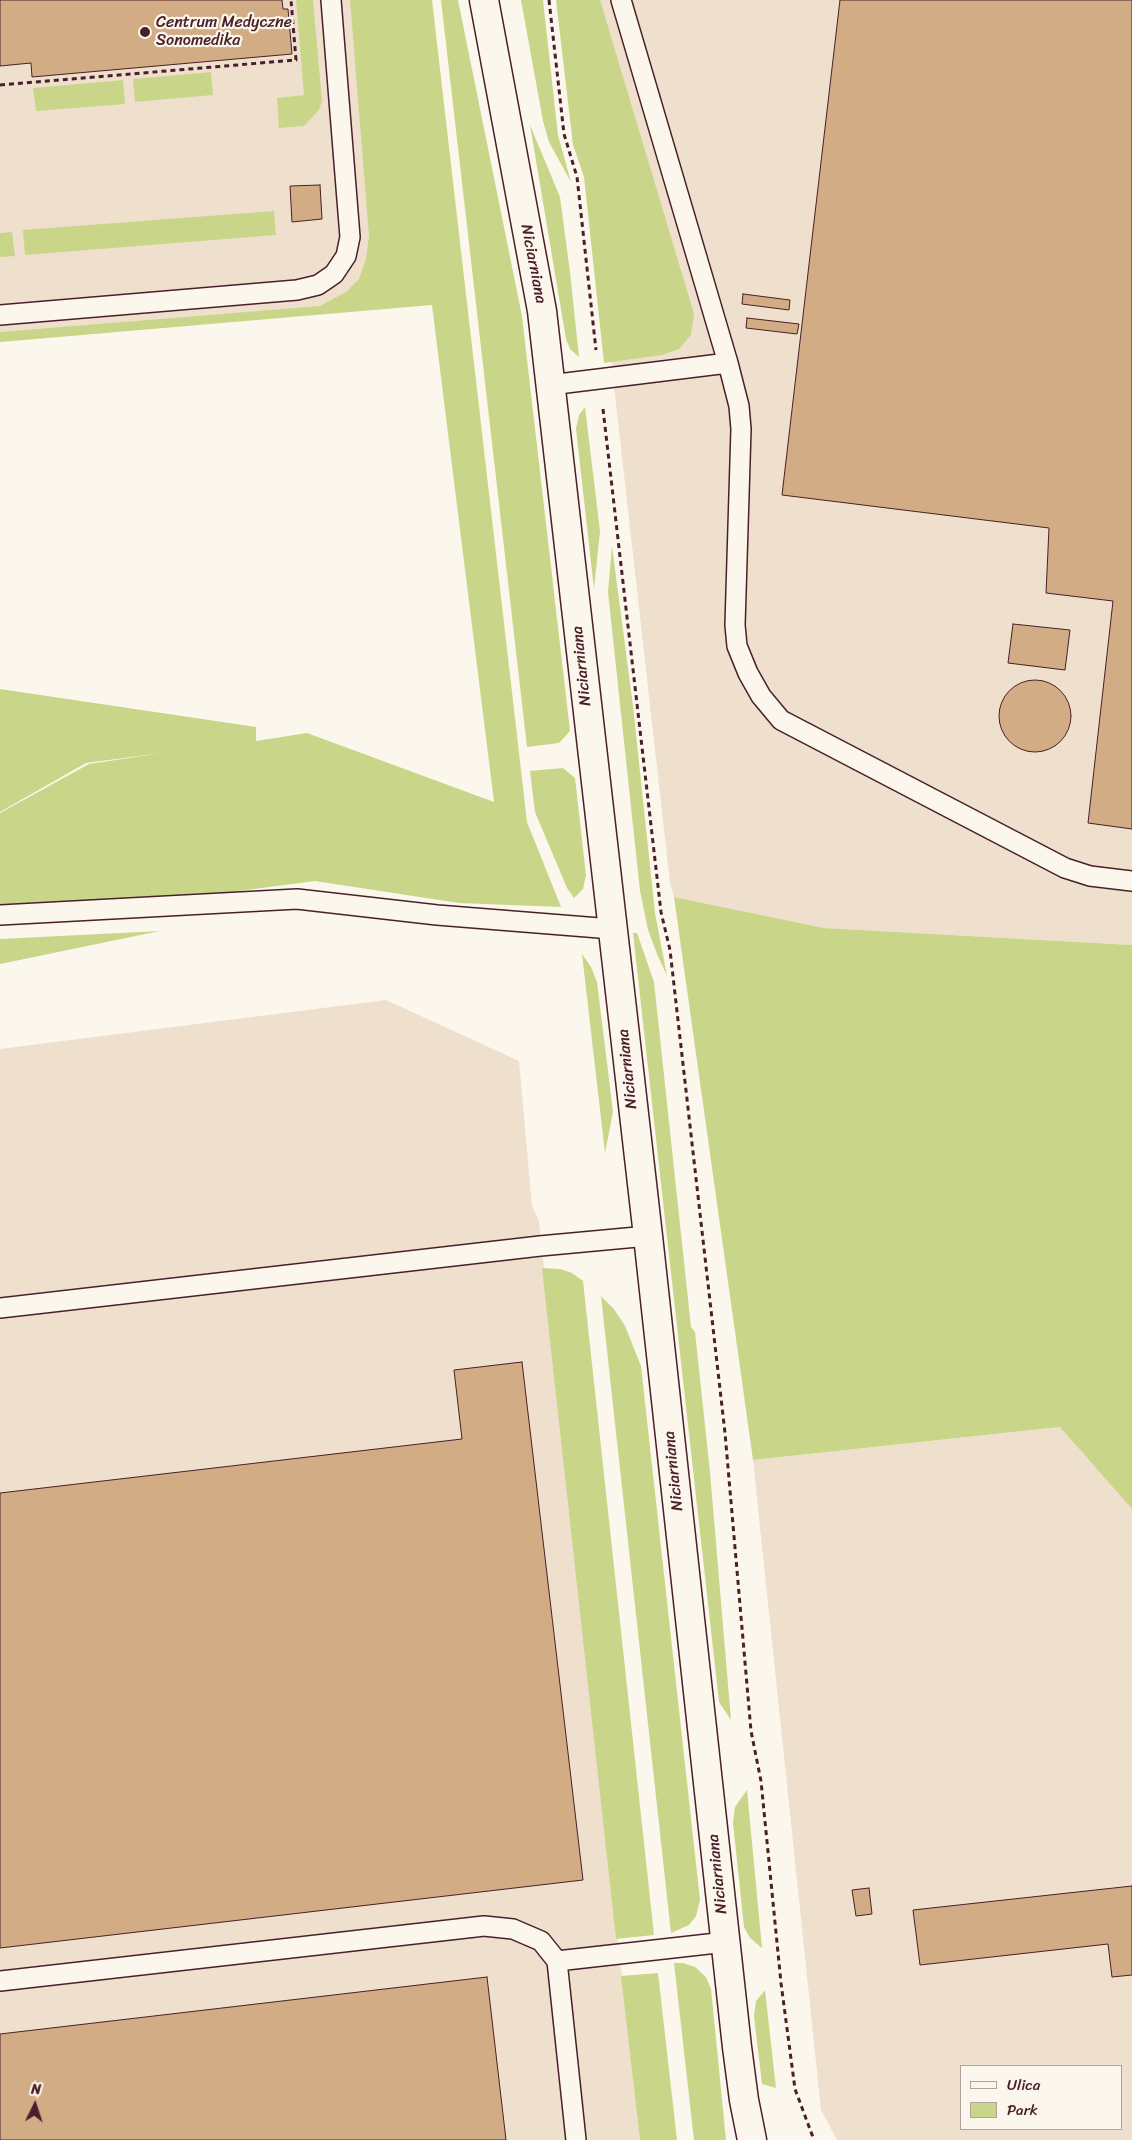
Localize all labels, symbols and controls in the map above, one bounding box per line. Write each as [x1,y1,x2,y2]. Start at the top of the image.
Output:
place label: Centrum Medyczne Sonomedika [156,13,292,51]
marker: Centrum Medyczne Sonomedika [138,25,152,39]
street label: Niciarniana [516,223,550,305]
street label: Niciarniana [568,625,596,707]
street label: Niciarniana [614,1028,642,1110]
street label: Niciarniana [660,1430,688,1512]
street label: Niciarniana [704,1833,732,1915]
legend [960,2065,1122,2130]
text: Ulica [1007,2072,1040,2098]
text: N [30,2077,42,2102]
north arrow [10,2080,60,2130]
text: Park [1007,2097,1038,2123]

